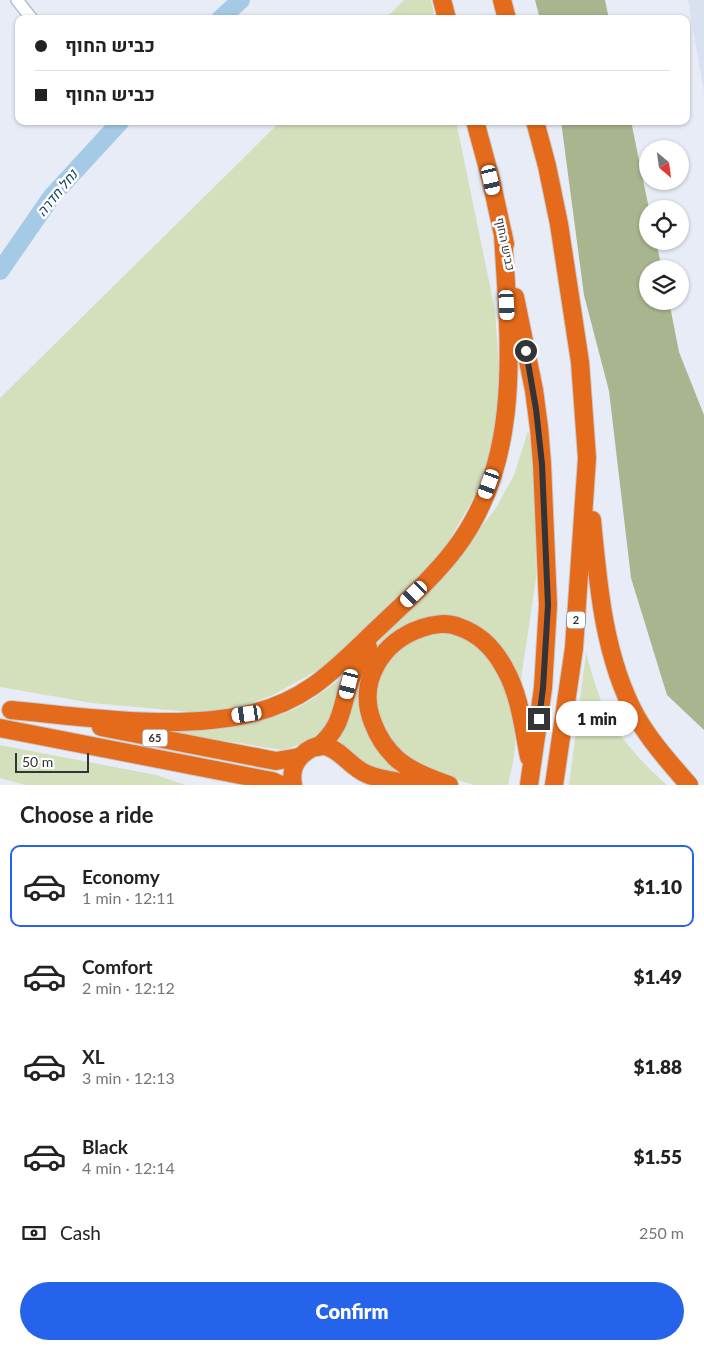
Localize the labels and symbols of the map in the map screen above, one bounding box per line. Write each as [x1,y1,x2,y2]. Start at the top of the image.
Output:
north arrow [639,140,689,190]
car [480,164,501,196]
water label: נחל חדרה [33,165,81,219]
street label: כביש החוף [493,216,518,272]
car [498,290,515,320]
route start [515,340,537,362]
car [476,467,501,501]
car [397,578,430,610]
road number: 2 [567,612,585,628]
car [338,668,359,700]
callout: 1 min [556,702,639,736]
car [231,704,262,724]
route end [528,708,550,730]
road number: 65 [142,730,168,746]
scale bar [15,750,89,773]

